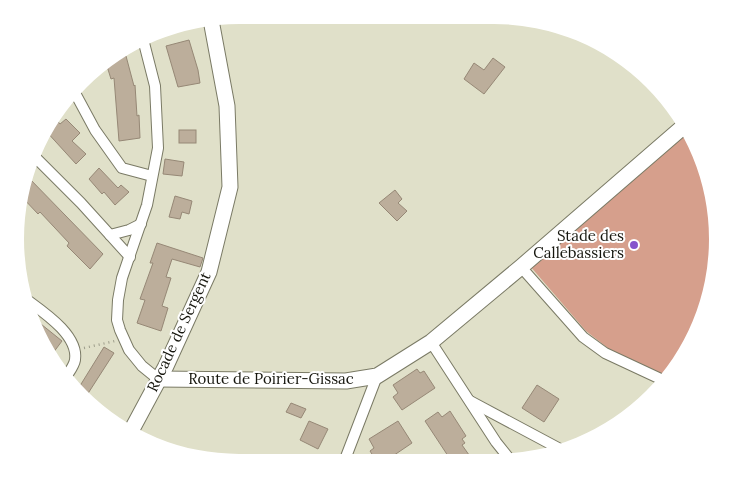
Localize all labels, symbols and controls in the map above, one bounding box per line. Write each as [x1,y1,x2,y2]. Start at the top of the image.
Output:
place label: Stade des Callebassiers [533,226,624,262]
marker: Stade des Callebassiers [628,239,640,251]
street label: Rocade de Sergent [142,269,215,395]
street label: Route de Poirier-Gissac [188,369,354,388]

